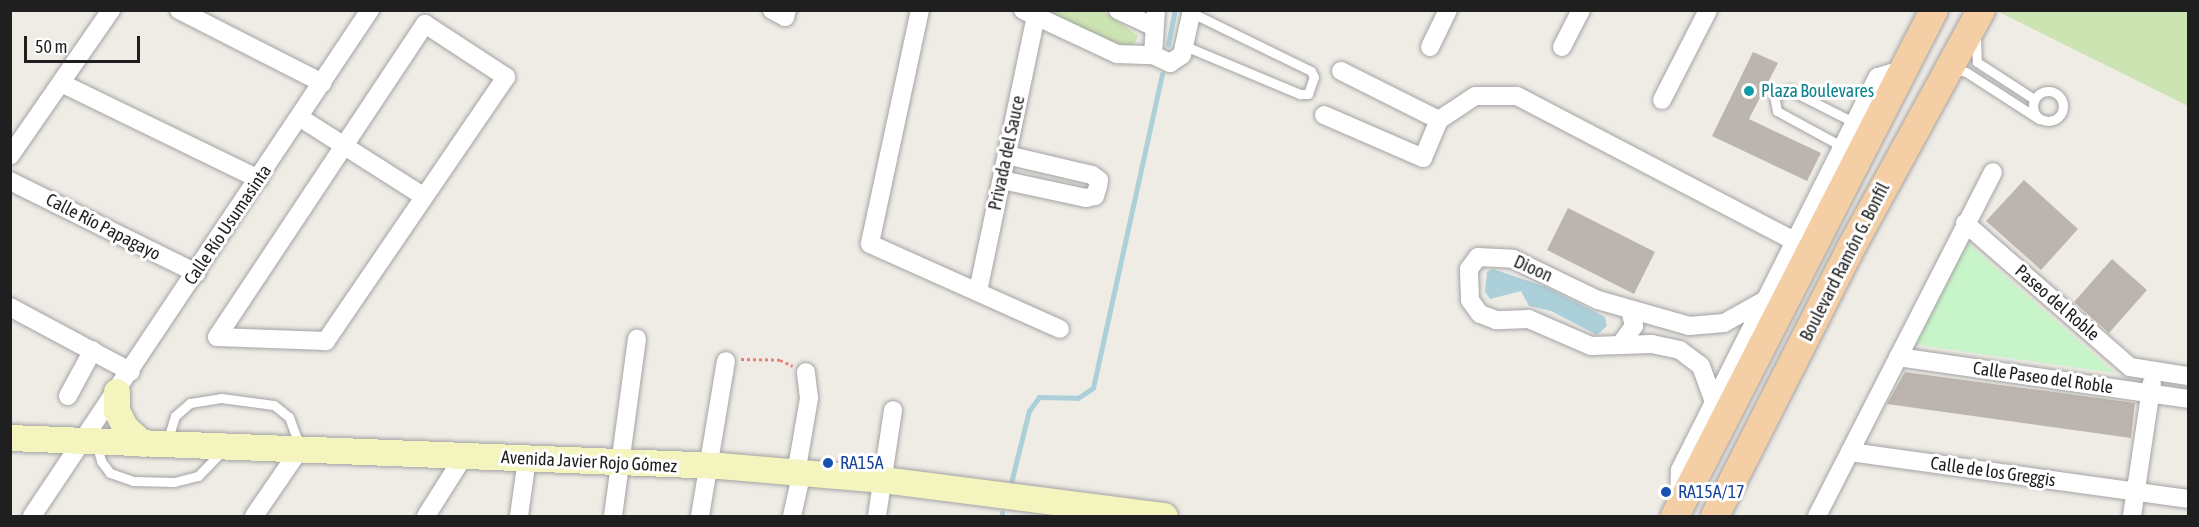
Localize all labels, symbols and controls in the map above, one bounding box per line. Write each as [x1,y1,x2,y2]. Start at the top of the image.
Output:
scale bar [27,24,142,62]
text: 50 m [35,36,67,57]
place label: Plaza Boulevares [1761,80,1874,102]
marker: Plaza Boulevares [1742,84,1756,98]
street label: Privada del Sauce [984,94,1030,212]
street label: Calle Río Usumasinta [180,161,276,289]
street label: Boulevard Ramón G. Bonfil [1796,179,1894,345]
street label: Calle Río Papagayo [42,189,164,265]
street label: Dioon [1510,251,1556,287]
street label: Paseo del Roble [2010,260,2104,346]
street label: Calle Paseo del Roble [1972,357,2114,399]
street label: Avenida Javier Rojo Gómez [500,447,678,477]
place label: RA15A [840,452,884,474]
street label: Calle de los Greggis [1929,453,2057,491]
marker: RA15A [821,456,835,470]
place label: RA15A/17 [1678,481,1745,503]
marker: RA15A/17 [1659,485,1673,499]

